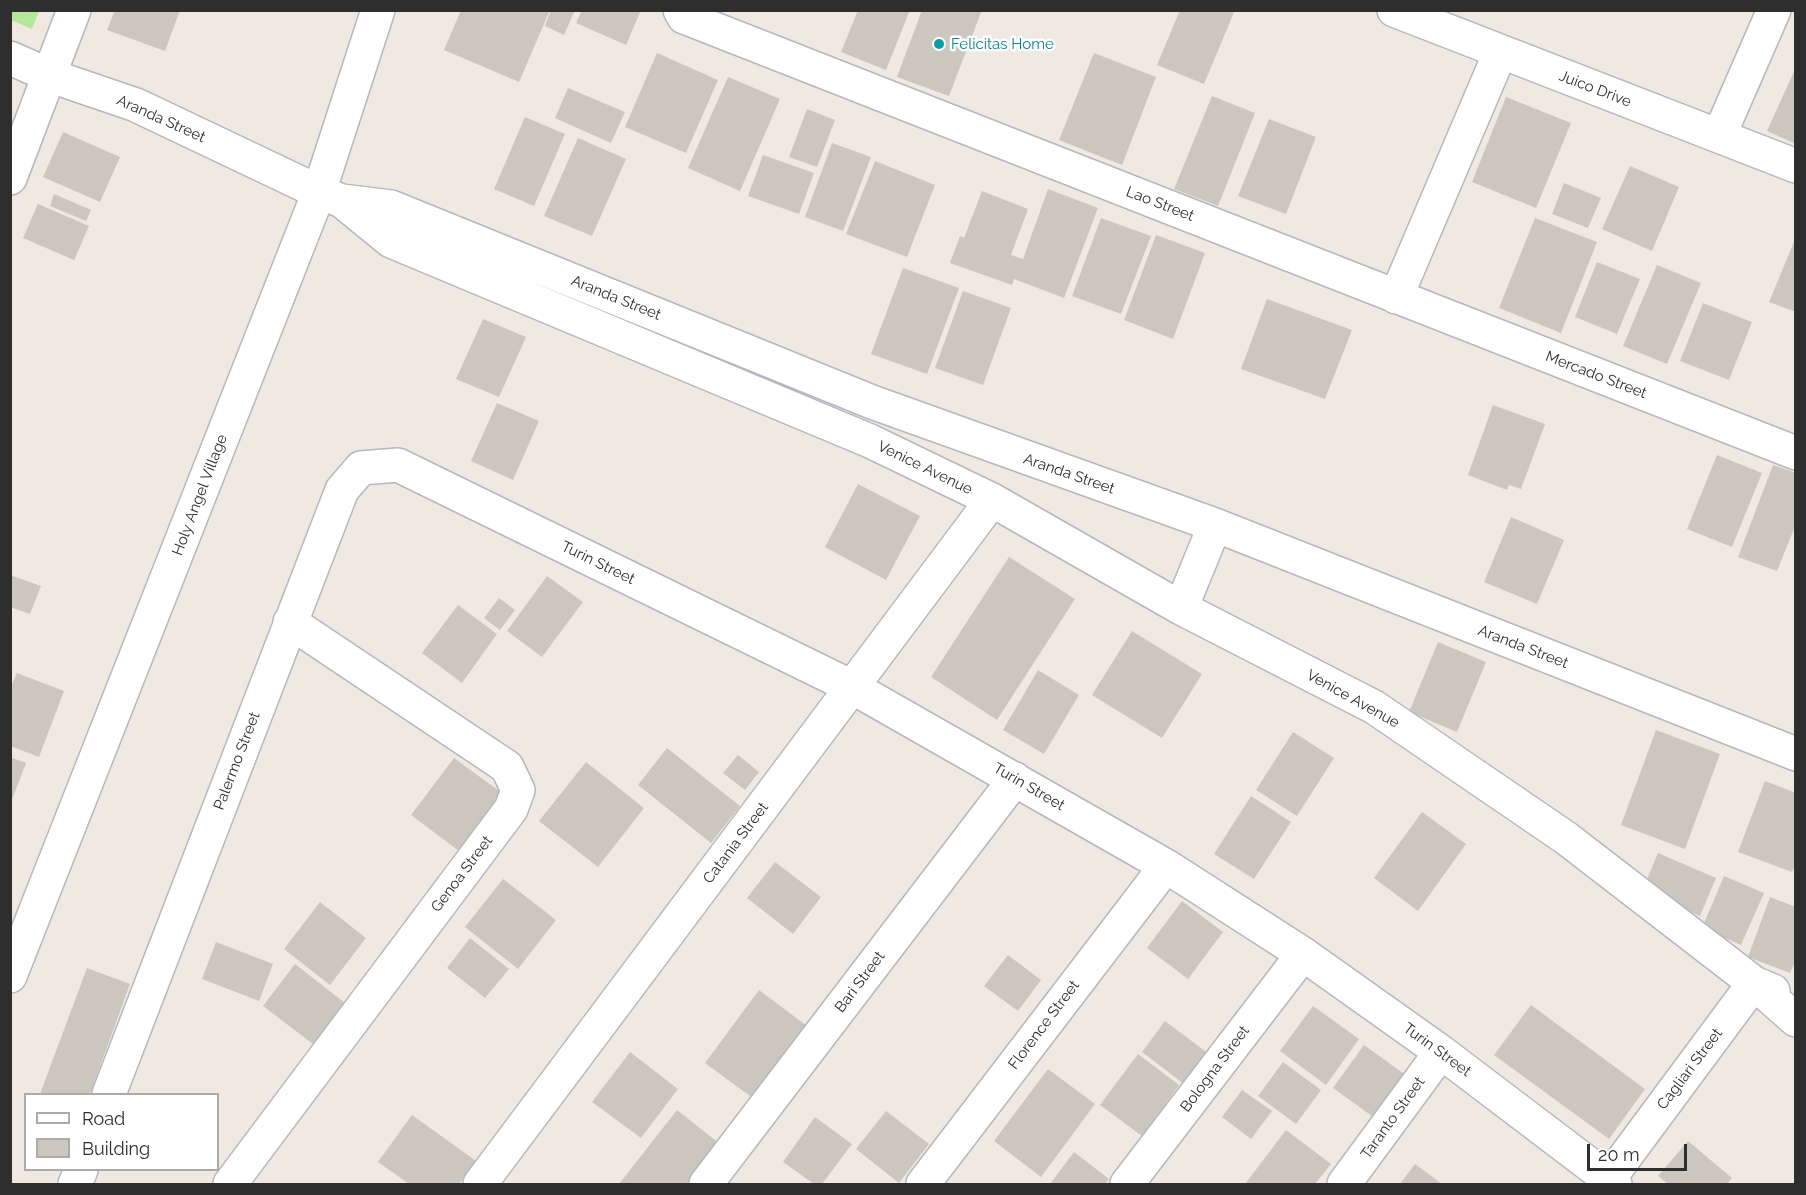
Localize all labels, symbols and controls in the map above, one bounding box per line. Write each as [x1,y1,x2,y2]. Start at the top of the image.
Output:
place label: Felicitas Home [951,35,1054,53]
marker: Felicitas Home [932,37,946,51]
street label: Juico Drive [1556,67,1634,111]
street label: Aranda Street [114,91,208,147]
street label: Lao Street [1124,183,1196,225]
street label: Aranda Street [568,272,664,324]
street label: Mercado Street [1543,347,1649,403]
street label: Holy Angel Village [169,432,231,558]
street label: Venice Avenue [875,437,975,499]
street label: Aranda Street [1021,450,1117,498]
street label: Turin Street [558,537,638,589]
street label: Aranda Street [1475,622,1571,672]
street label: Venice Avenue [1303,666,1403,732]
street label: Palermo Street [210,709,264,813]
street label: Turin Street [990,759,1068,815]
street label: Catania Street [700,799,772,887]
street label: Genoa Street [427,832,497,916]
street label: Bari Street [831,948,889,1016]
street label: Florence Street [1005,977,1083,1073]
street label: Turin Street [1400,1019,1474,1081]
street label: Bologna Street [1177,1022,1253,1116]
street label: Cagliari Street [1654,1025,1726,1113]
street label: Taranto Street [1357,1073,1429,1163]
legend [24,1093,219,1171]
text: Road [82,1108,125,1129]
scale bar [1590,1132,1690,1170]
text: Building [82,1138,150,1159]
text: 20 m [1598,1144,1640,1165]

